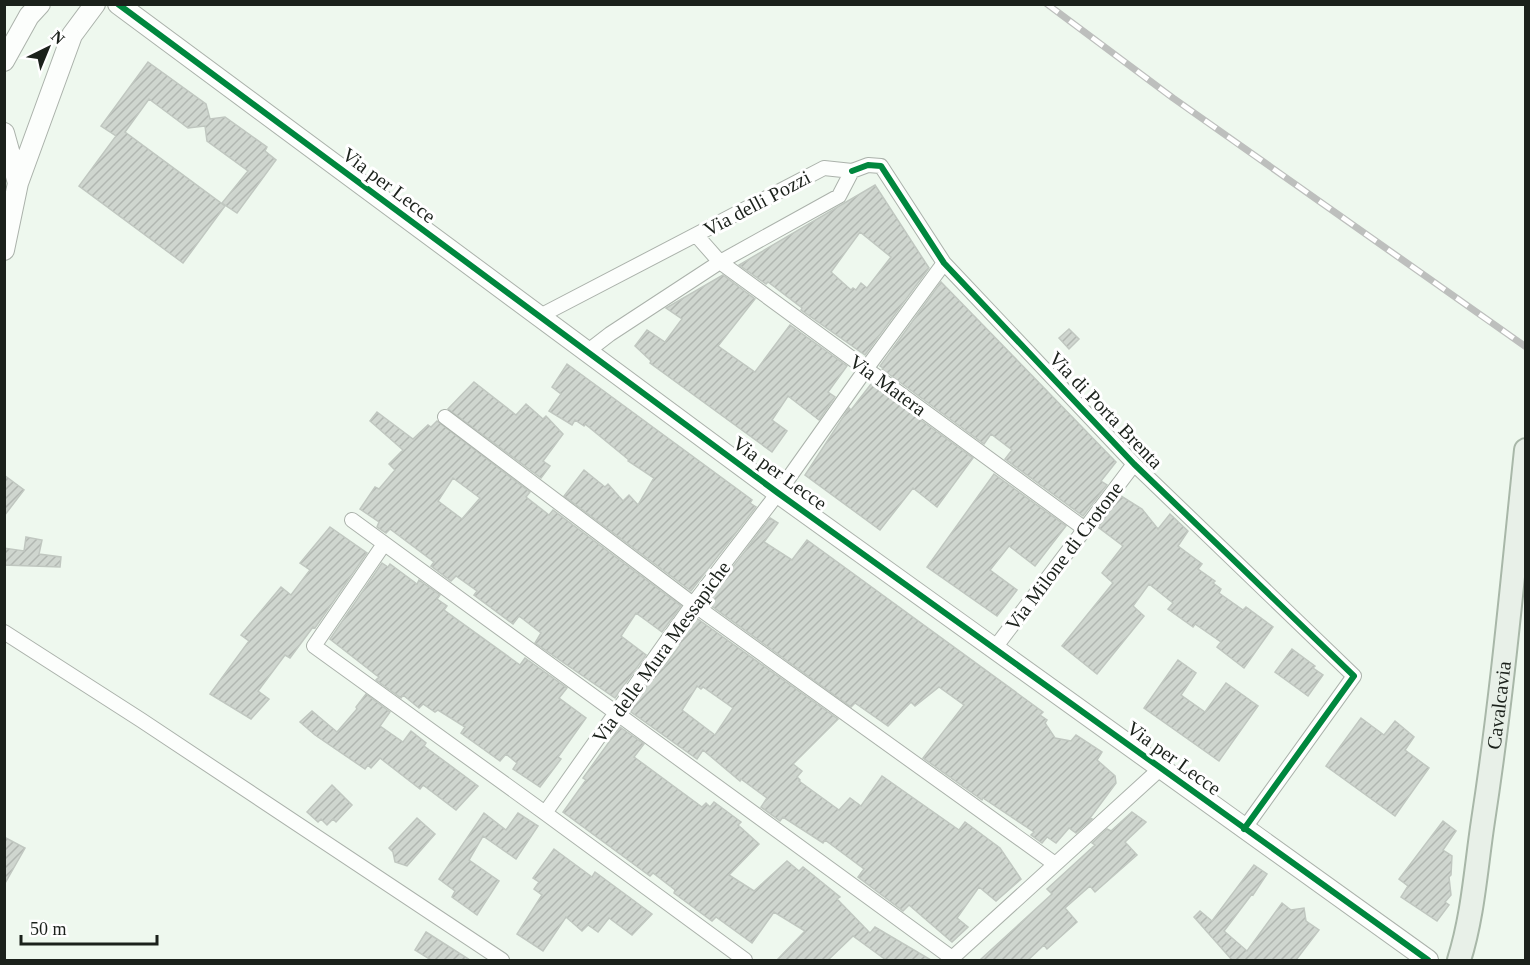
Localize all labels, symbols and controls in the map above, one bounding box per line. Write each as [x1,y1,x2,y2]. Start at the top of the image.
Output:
north arrow [18,18,78,78]
text: N [48,27,68,48]
street label: Via per Lecce [337,143,440,228]
street label: Via delli Pozzi [700,165,814,240]
street label: Via di Porta Brenta [1045,347,1167,473]
street label: Via Matera [845,350,931,420]
street label: Via per Lecce [728,431,831,515]
street label: Via Milone di Crotone [1001,477,1127,635]
street label: Via delle Mura Messapiche [588,557,735,748]
street label: Cavalcavia [1482,660,1515,751]
street label: Via per Lecce [1122,716,1225,800]
scale bar [21,908,158,946]
text: 50 m [30,919,67,939]

